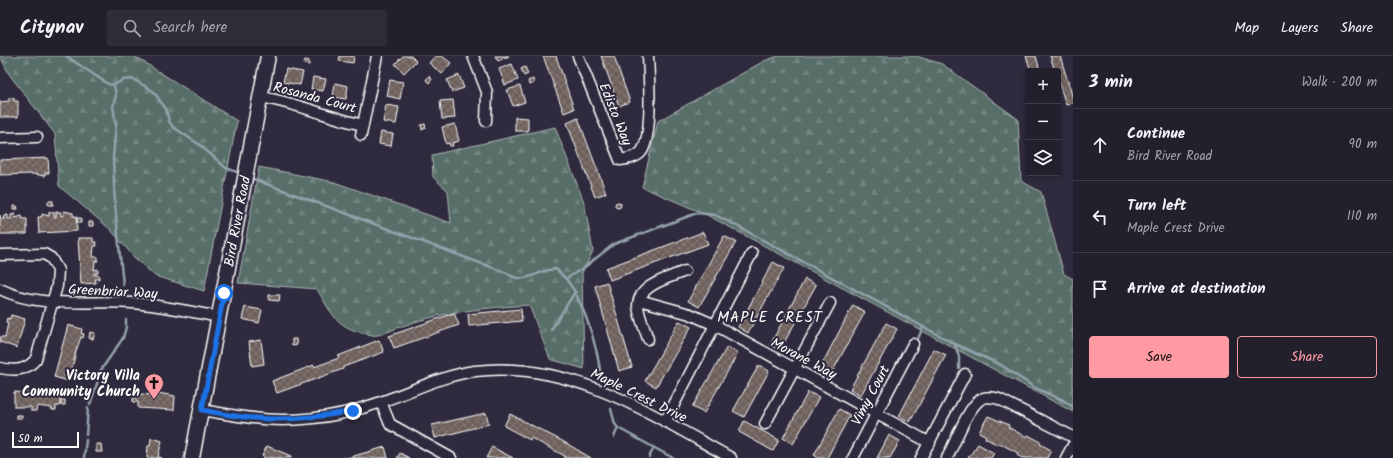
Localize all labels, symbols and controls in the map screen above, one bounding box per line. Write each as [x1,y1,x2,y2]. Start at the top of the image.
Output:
search box [107,10,387,46]
text: Citynav [20,13,83,43]
text: Search here [153,16,227,40]
icon: search [121,17,143,39]
text: Map [1235,17,1259,39]
text: Layers [1281,17,1319,39]
text: Share [1341,17,1373,39]
map controls [1025,68,1061,176]
button: + [1025,68,1061,104]
text: 3 min [1089,69,1133,96]
text: Walk · 200 m [1302,72,1377,93]
street label: Rosanda Court [271,76,359,120]
street label: Edisto Way [593,80,638,149]
button: − [1025,104,1061,140]
text: Continue [1127,122,1185,146]
icon: ahead [1089,134,1111,156]
text: 90 m [1349,134,1377,155]
button: layers [1025,140,1061,176]
text: Bird River Road [1127,146,1212,167]
street label: Bird River Road [218,173,257,268]
text: Turn left [1127,194,1187,218]
icon: left [1089,206,1111,228]
text: 110 m [1347,206,1377,227]
text: Maple Crest Drive [1127,218,1225,239]
text: Arrive at destination [1127,277,1266,301]
icon: arrive [1089,278,1111,300]
street label: Greenbriar Way [68,279,159,305]
route start [215,284,233,302]
district label: MAPLE CREST [717,306,824,330]
street label: Morane Way [767,332,841,386]
button: Save [1089,336,1229,378]
button: Share [1237,336,1377,378]
street label: Vimy Court [846,361,896,430]
street label: Maple Crest Drive [586,363,691,429]
place label: Victory Villa Community Church [22,365,140,403]
church icon: Victory Villa Community Church [143,372,165,400]
route end [344,402,362,420]
scale bar [12,430,79,449]
text: 50 m [18,430,43,448]

